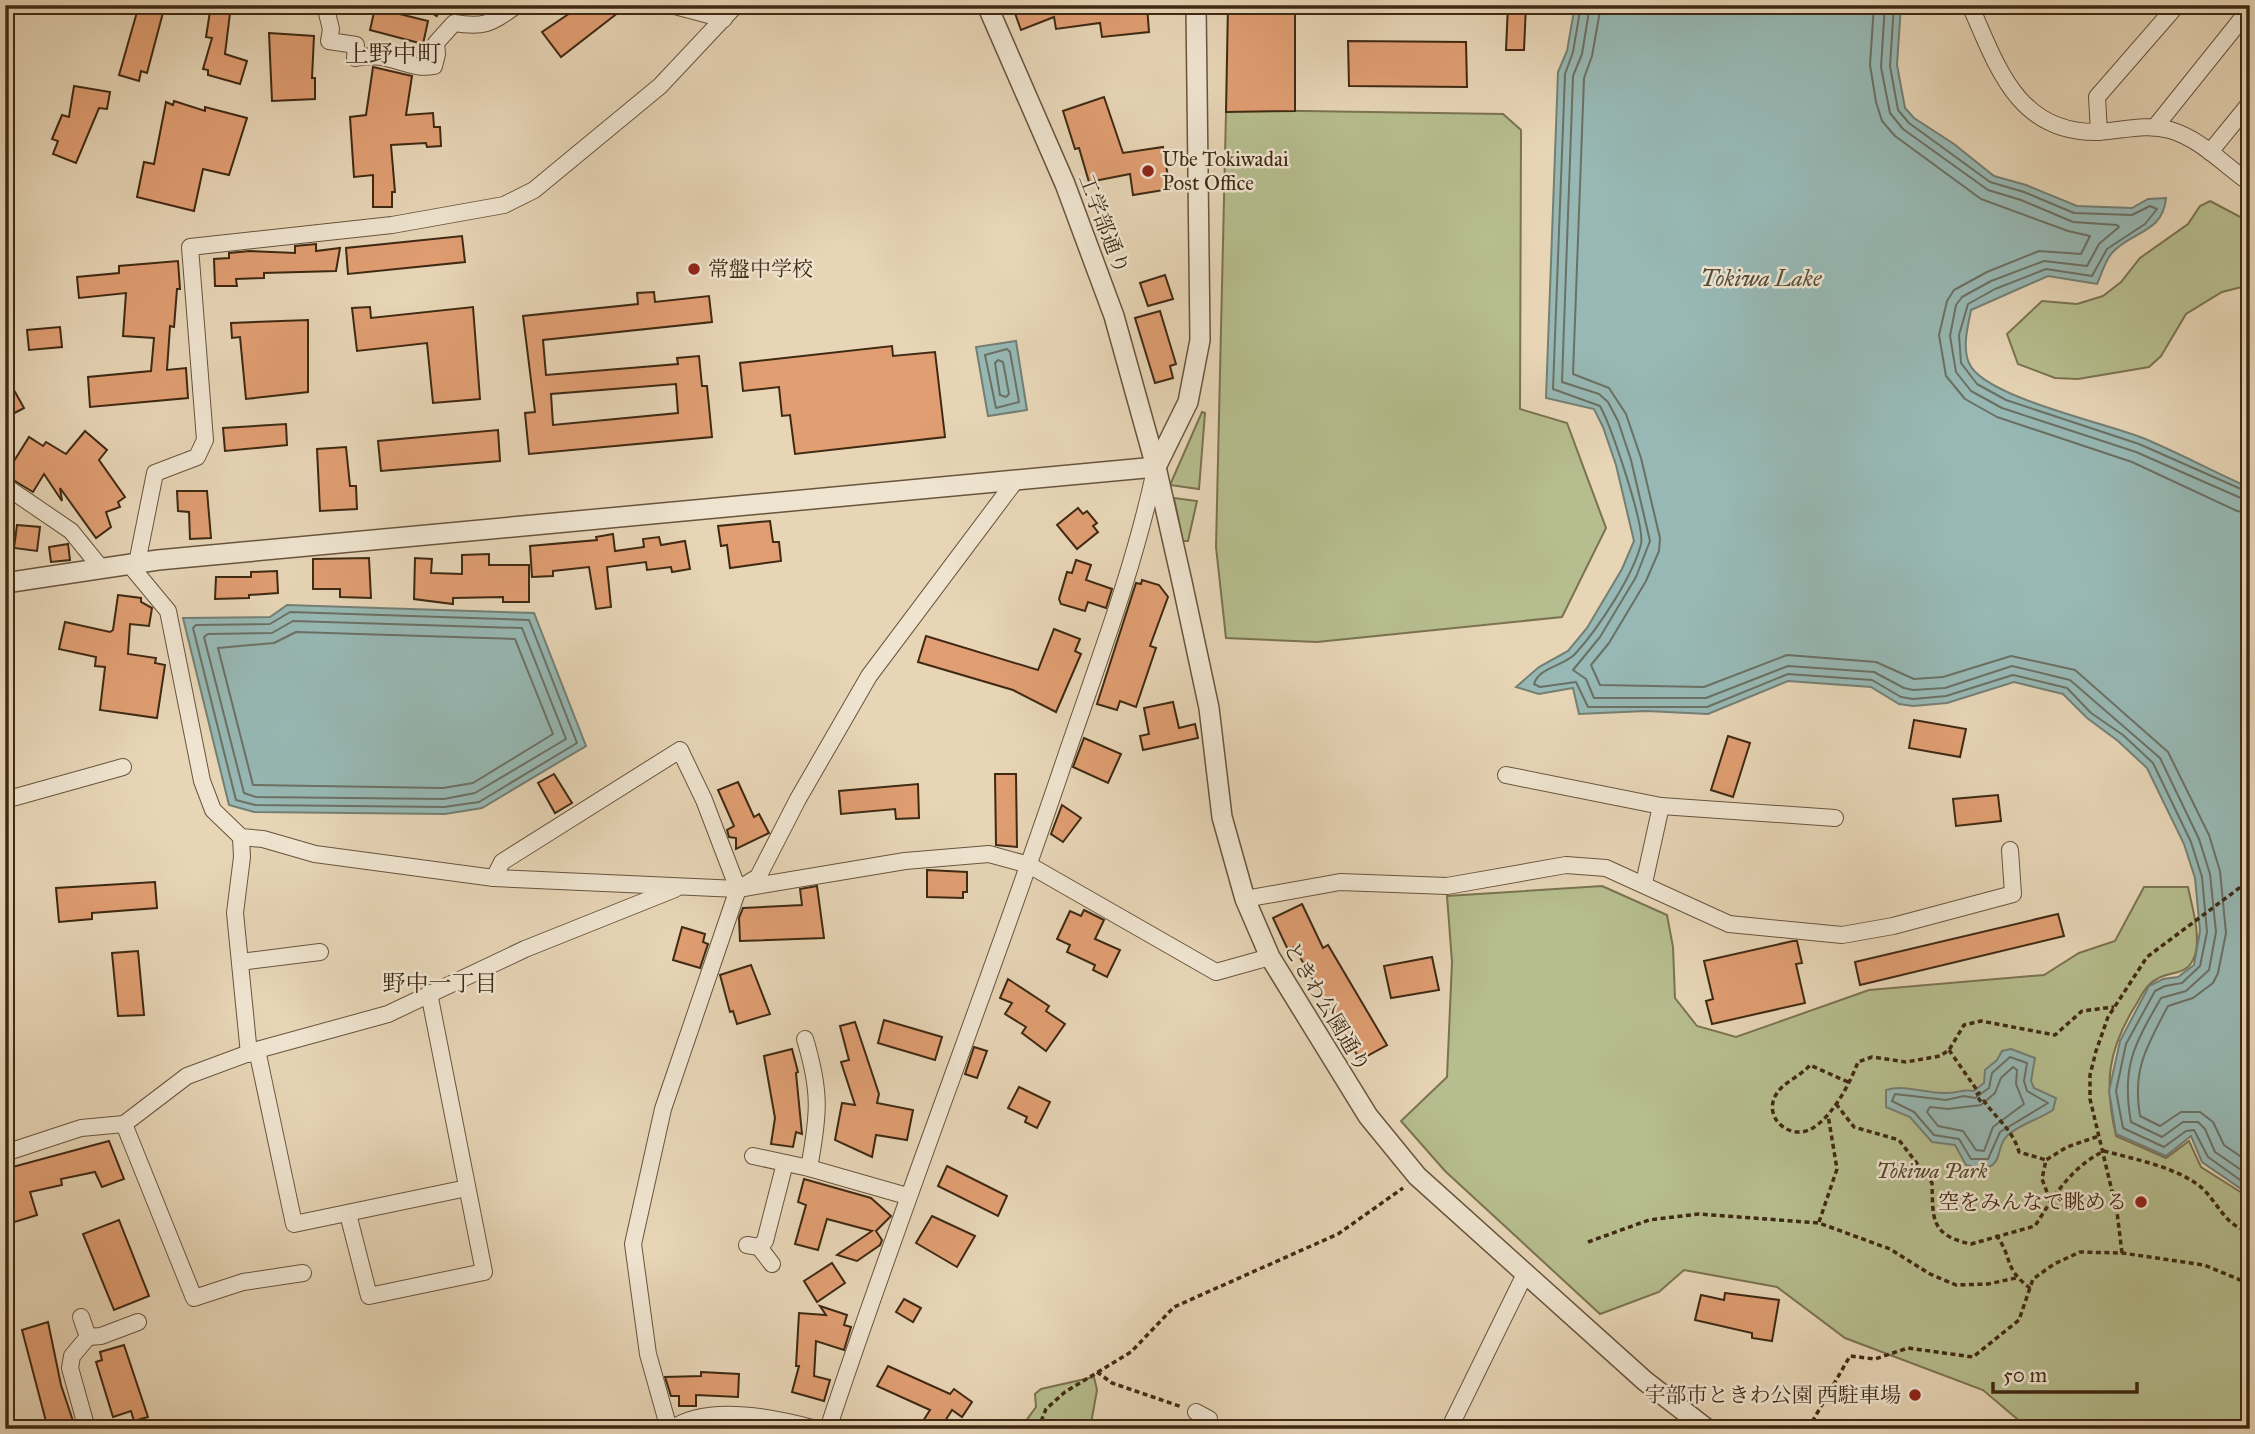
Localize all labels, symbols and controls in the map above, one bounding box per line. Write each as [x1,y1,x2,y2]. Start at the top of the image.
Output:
district label: 上野中町 [345,39,441,69]
place label: Ube Tokiwadai Post Office [1162,146,1289,196]
marker: Ube Tokiwadai Post Office [1140,163,1156,179]
street label: 工学部通り [1073,170,1135,278]
place label: 常盤中学校 [708,256,813,282]
marker: 常盤中学校 [686,261,702,277]
water label: Tokiwa Lake [1701,264,1822,292]
street label: ときわ公園通り [1278,937,1376,1077]
district label: 野中一丁目 [383,969,498,997]
park label: Tokiwa Park [1876,1158,1988,1184]
place label: 空をみんなで眺める [1938,1189,2127,1215]
marker: 空をみんなで眺める [2133,1194,2149,1210]
scale bar [1993,1350,2136,1394]
text: 50 m [2003,1362,2048,1388]
place label: 宇部市ときわ公園 西駐車場 [1644,1382,1901,1408]
marker: 宇部市ときわ公園 西駐車場 [1907,1387,1923,1403]

